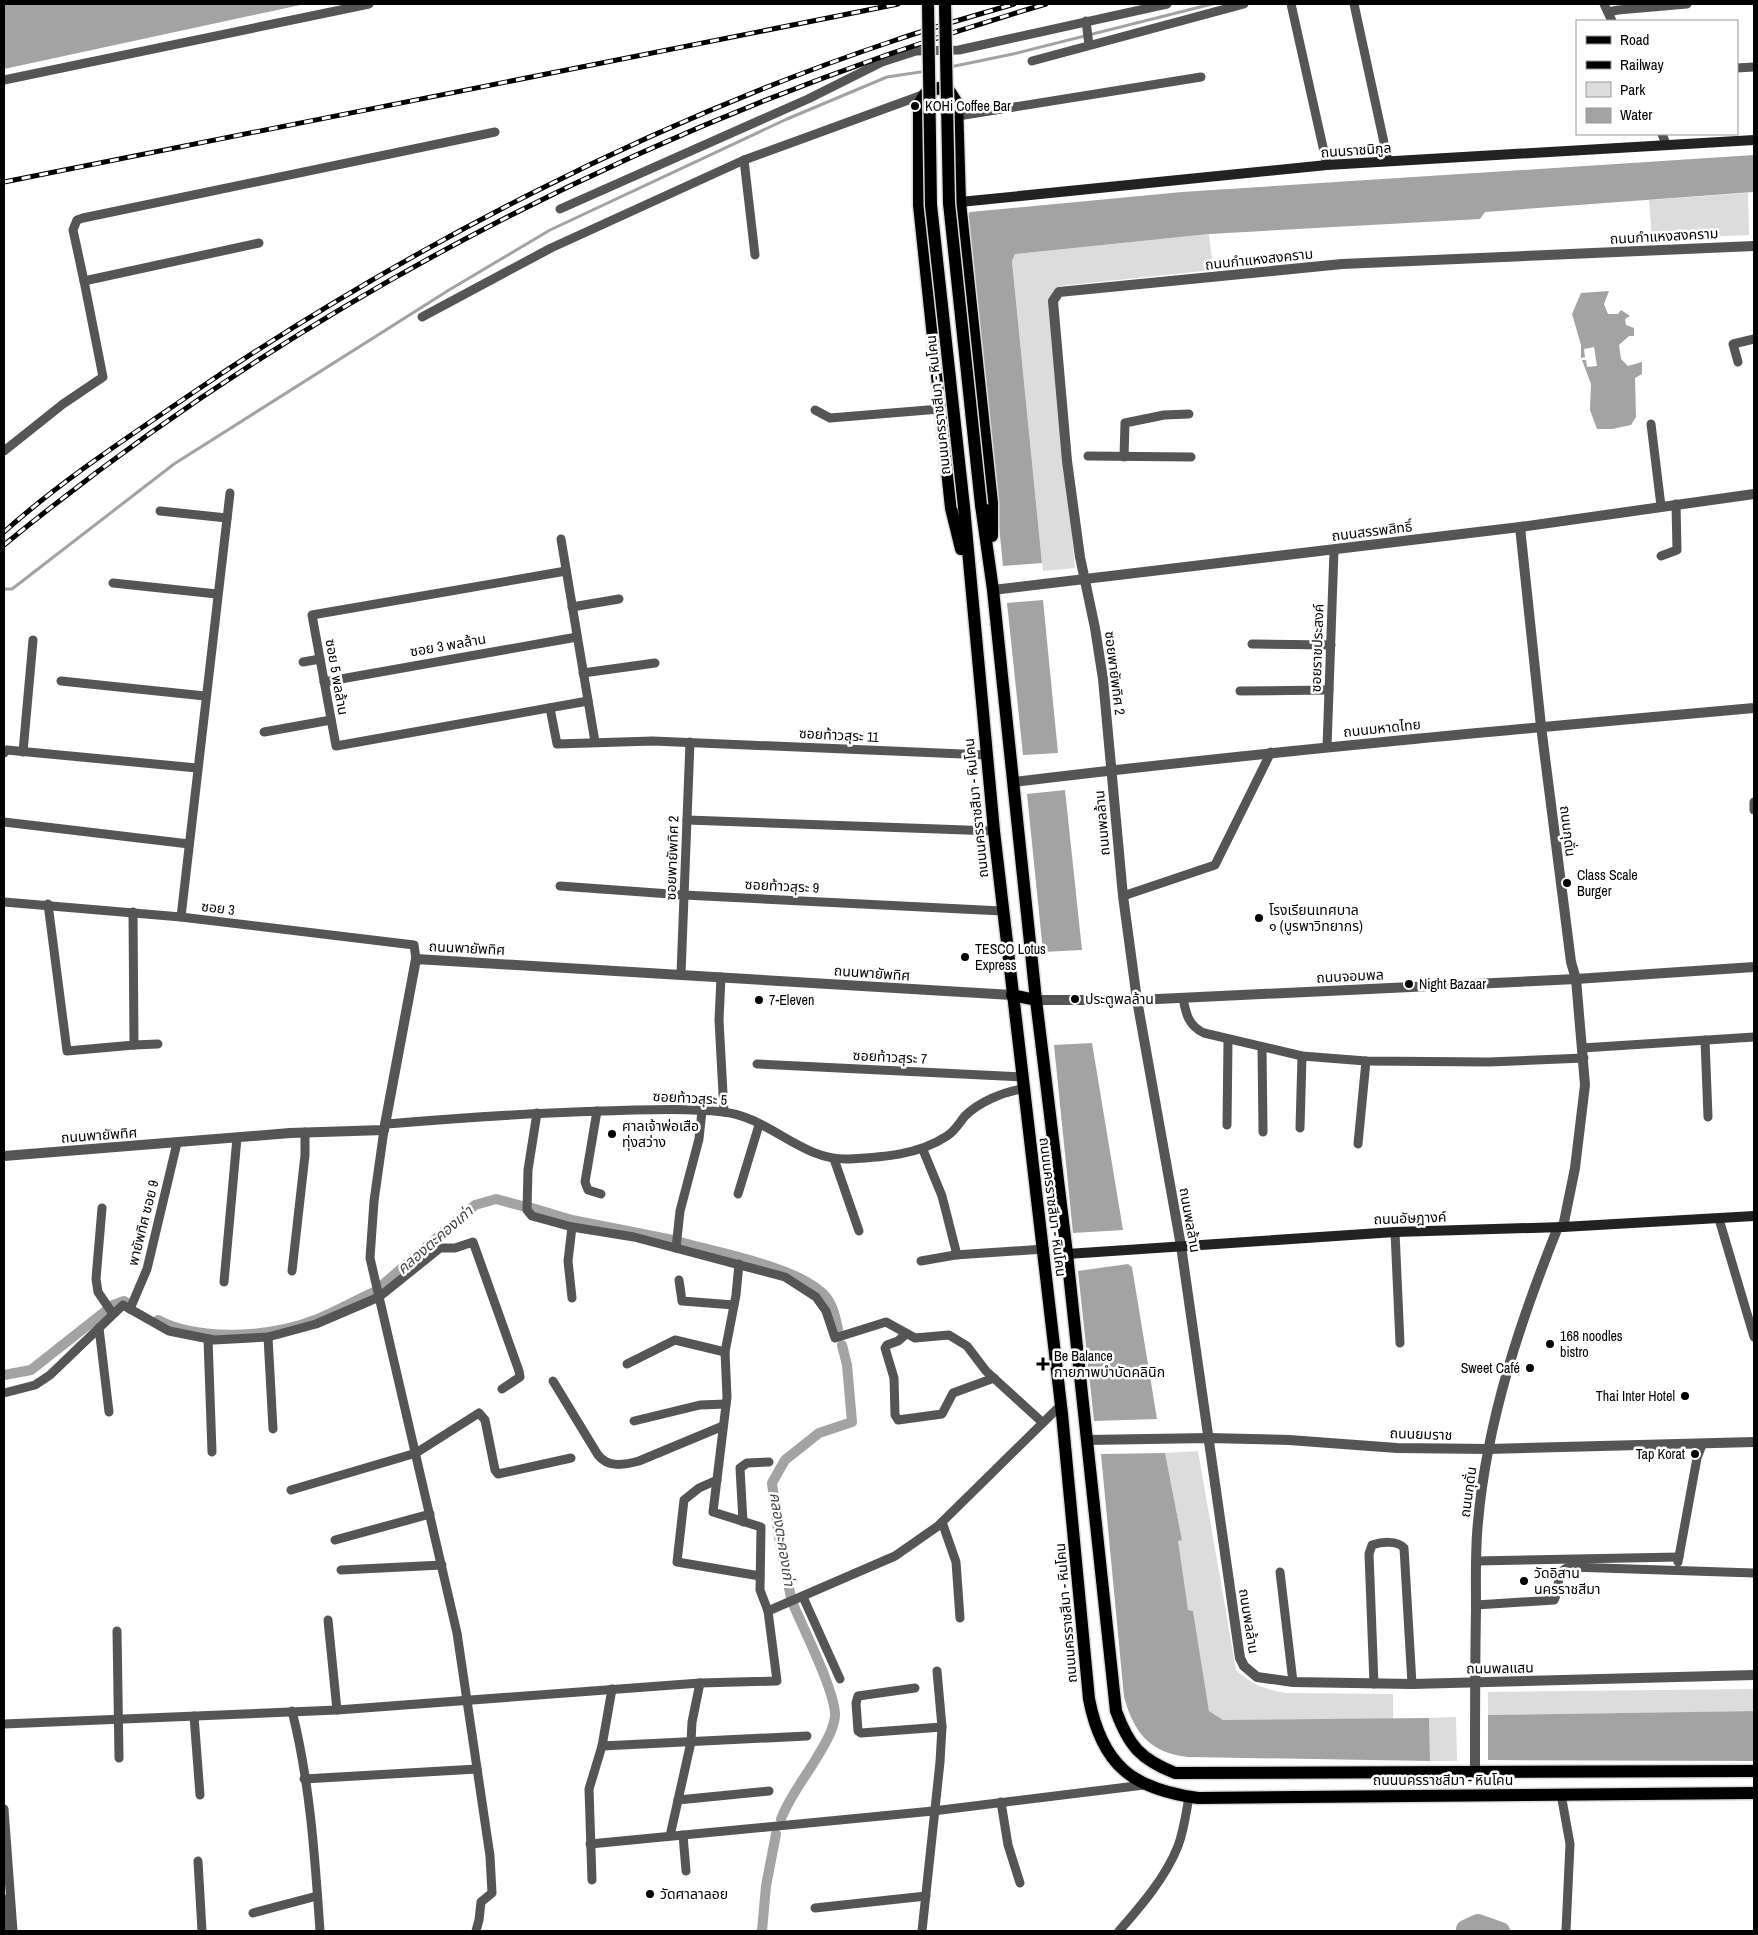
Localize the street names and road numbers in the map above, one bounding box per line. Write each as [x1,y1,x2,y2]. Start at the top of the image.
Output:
street label: ถนนราชนิกูล [1320,139,1392,161]
street label: ถนนกำแหงสงคราม [1609,224,1719,248]
street label: ถนนกำแหงสงคราม [1204,244,1314,274]
street label: ถนนนครราชสีมา - หินโคน [922,334,954,476]
street label: ถนนสรรพสิทธิ์ [1331,517,1414,545]
street label: ซอยราชประสงค์ [1306,603,1328,693]
street label: ซอย 3 พลล้าน [409,629,487,661]
street label: ซอยพายัพทิศ 2 [1101,630,1129,716]
street label: ซอย 5 พลล้าน [321,638,353,716]
street label: ถนนมหาดไทย [1342,715,1422,741]
street label: ซอยท้าวสุระ 11 [799,724,880,746]
street label: ถนนนครราชสีมา - หินโคน [960,737,992,879]
street label: ถนนพลล้าน [1090,790,1114,856]
street label: ถนนกุดั่น [1556,804,1580,858]
street label: ซอยพายัพทิศ 2 [662,815,682,901]
street label: ซอยท้าวสุระ 9 [744,875,820,897]
street label: ซอย 3 [200,897,236,919]
street label: ถนนพายัพทิศ [428,937,506,959]
street label: ถนนพายัพทิศ [833,961,911,985]
street label: ถนนจอมพล [1316,965,1384,987]
street label: ซอยท้าวสุระ 7 [852,1046,928,1068]
street label: ซอยท้าวสุระ 5 [652,1087,728,1109]
street label: ถนนพายัพทิศ [60,1123,138,1147]
street label: ถนนนครราชสีมา - หินโคน [1036,1136,1070,1278]
street label: พายัพทิศ ซอย 9 [124,1178,162,1268]
street label: ถนนพลล้าน [1175,1186,1205,1254]
street label: ถนนอัษฎางค์ [1373,1208,1447,1228]
street label: ถนนยมราช [1389,1424,1453,1444]
street label: ถนนกุดั่น [1455,1465,1480,1519]
street label: ถนนนครราชสีมา - หินโคน [1051,1542,1081,1684]
street label: ถนนพลล้าน [1235,1587,1263,1655]
street label: ถนนพลแสน [1466,1658,1534,1678]
street label: ถนนนครราชสีมา - หินโคน [1373,1771,1513,1789]

